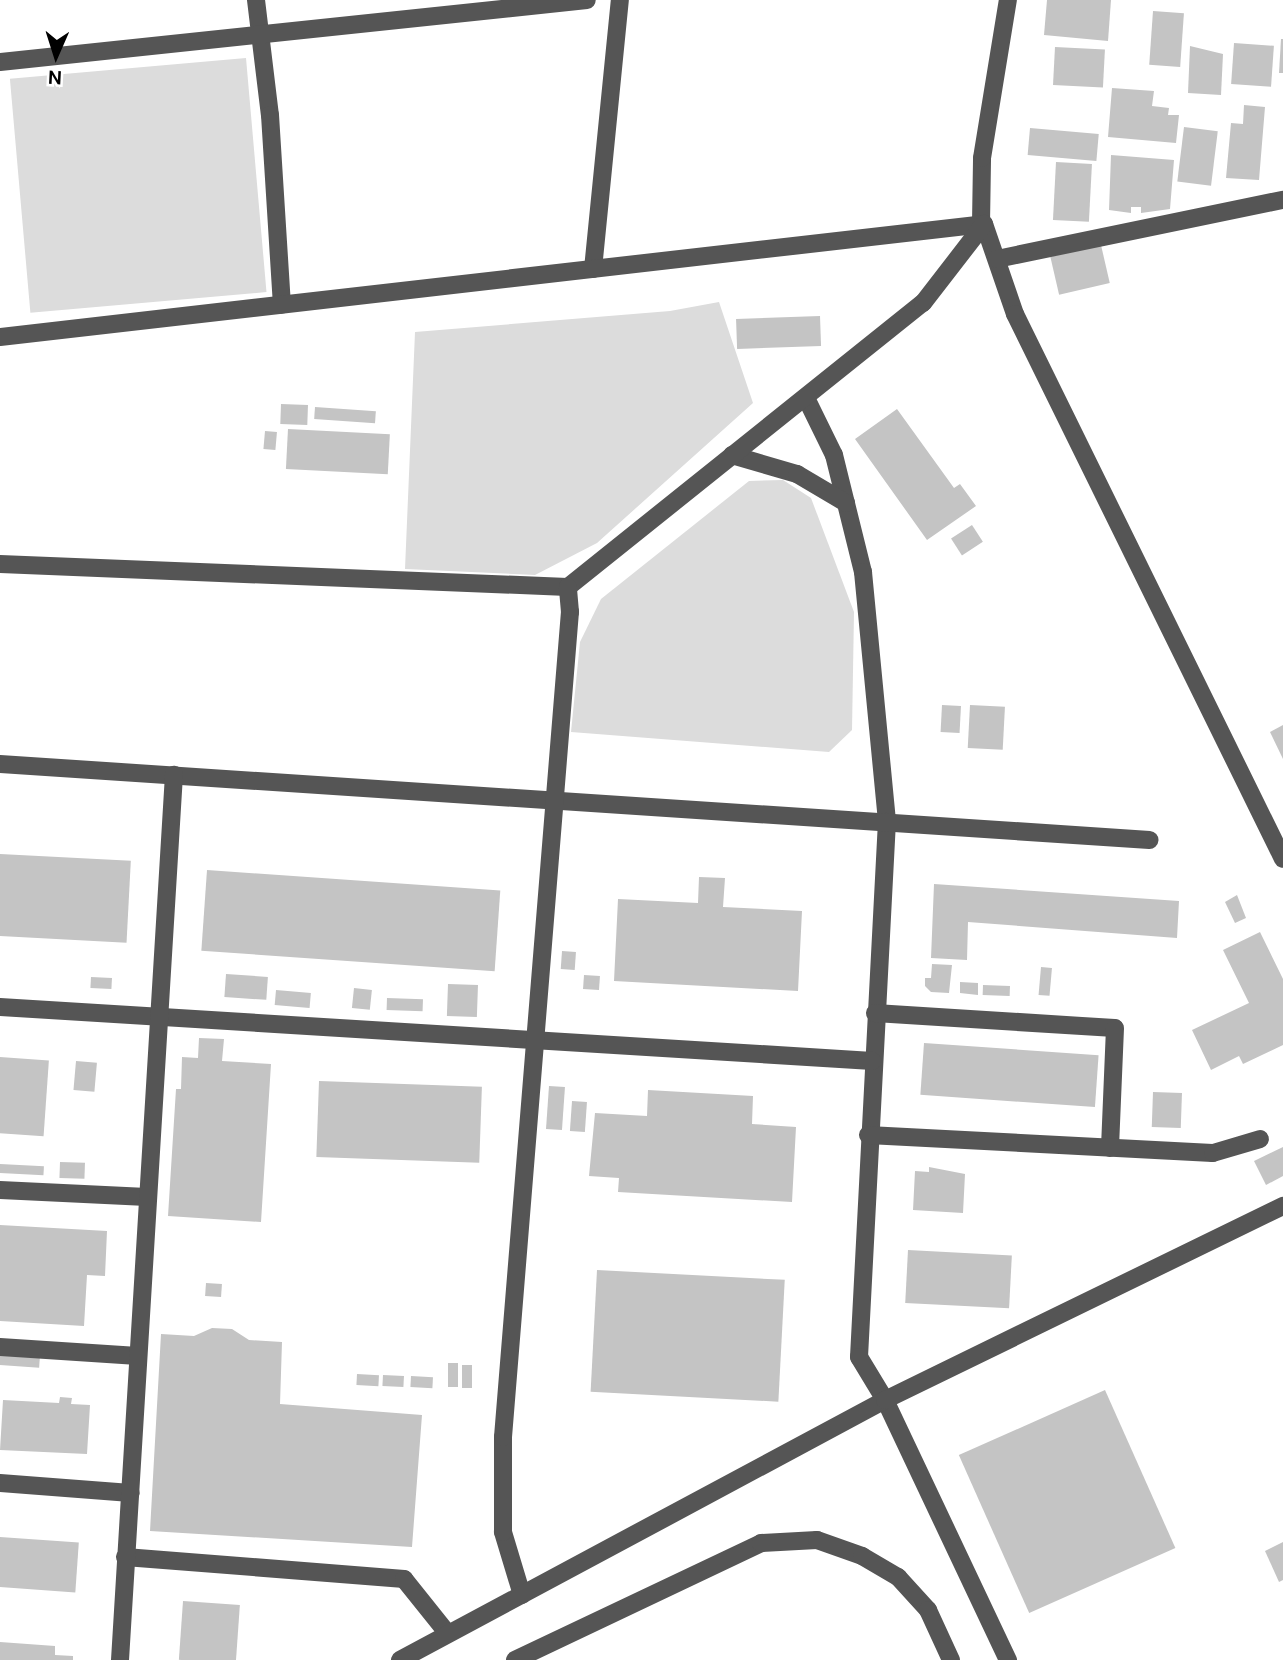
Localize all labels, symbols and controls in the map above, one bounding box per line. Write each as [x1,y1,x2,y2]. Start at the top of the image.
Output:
north arrow [21,21,91,91]
text: N [47,65,62,90]

